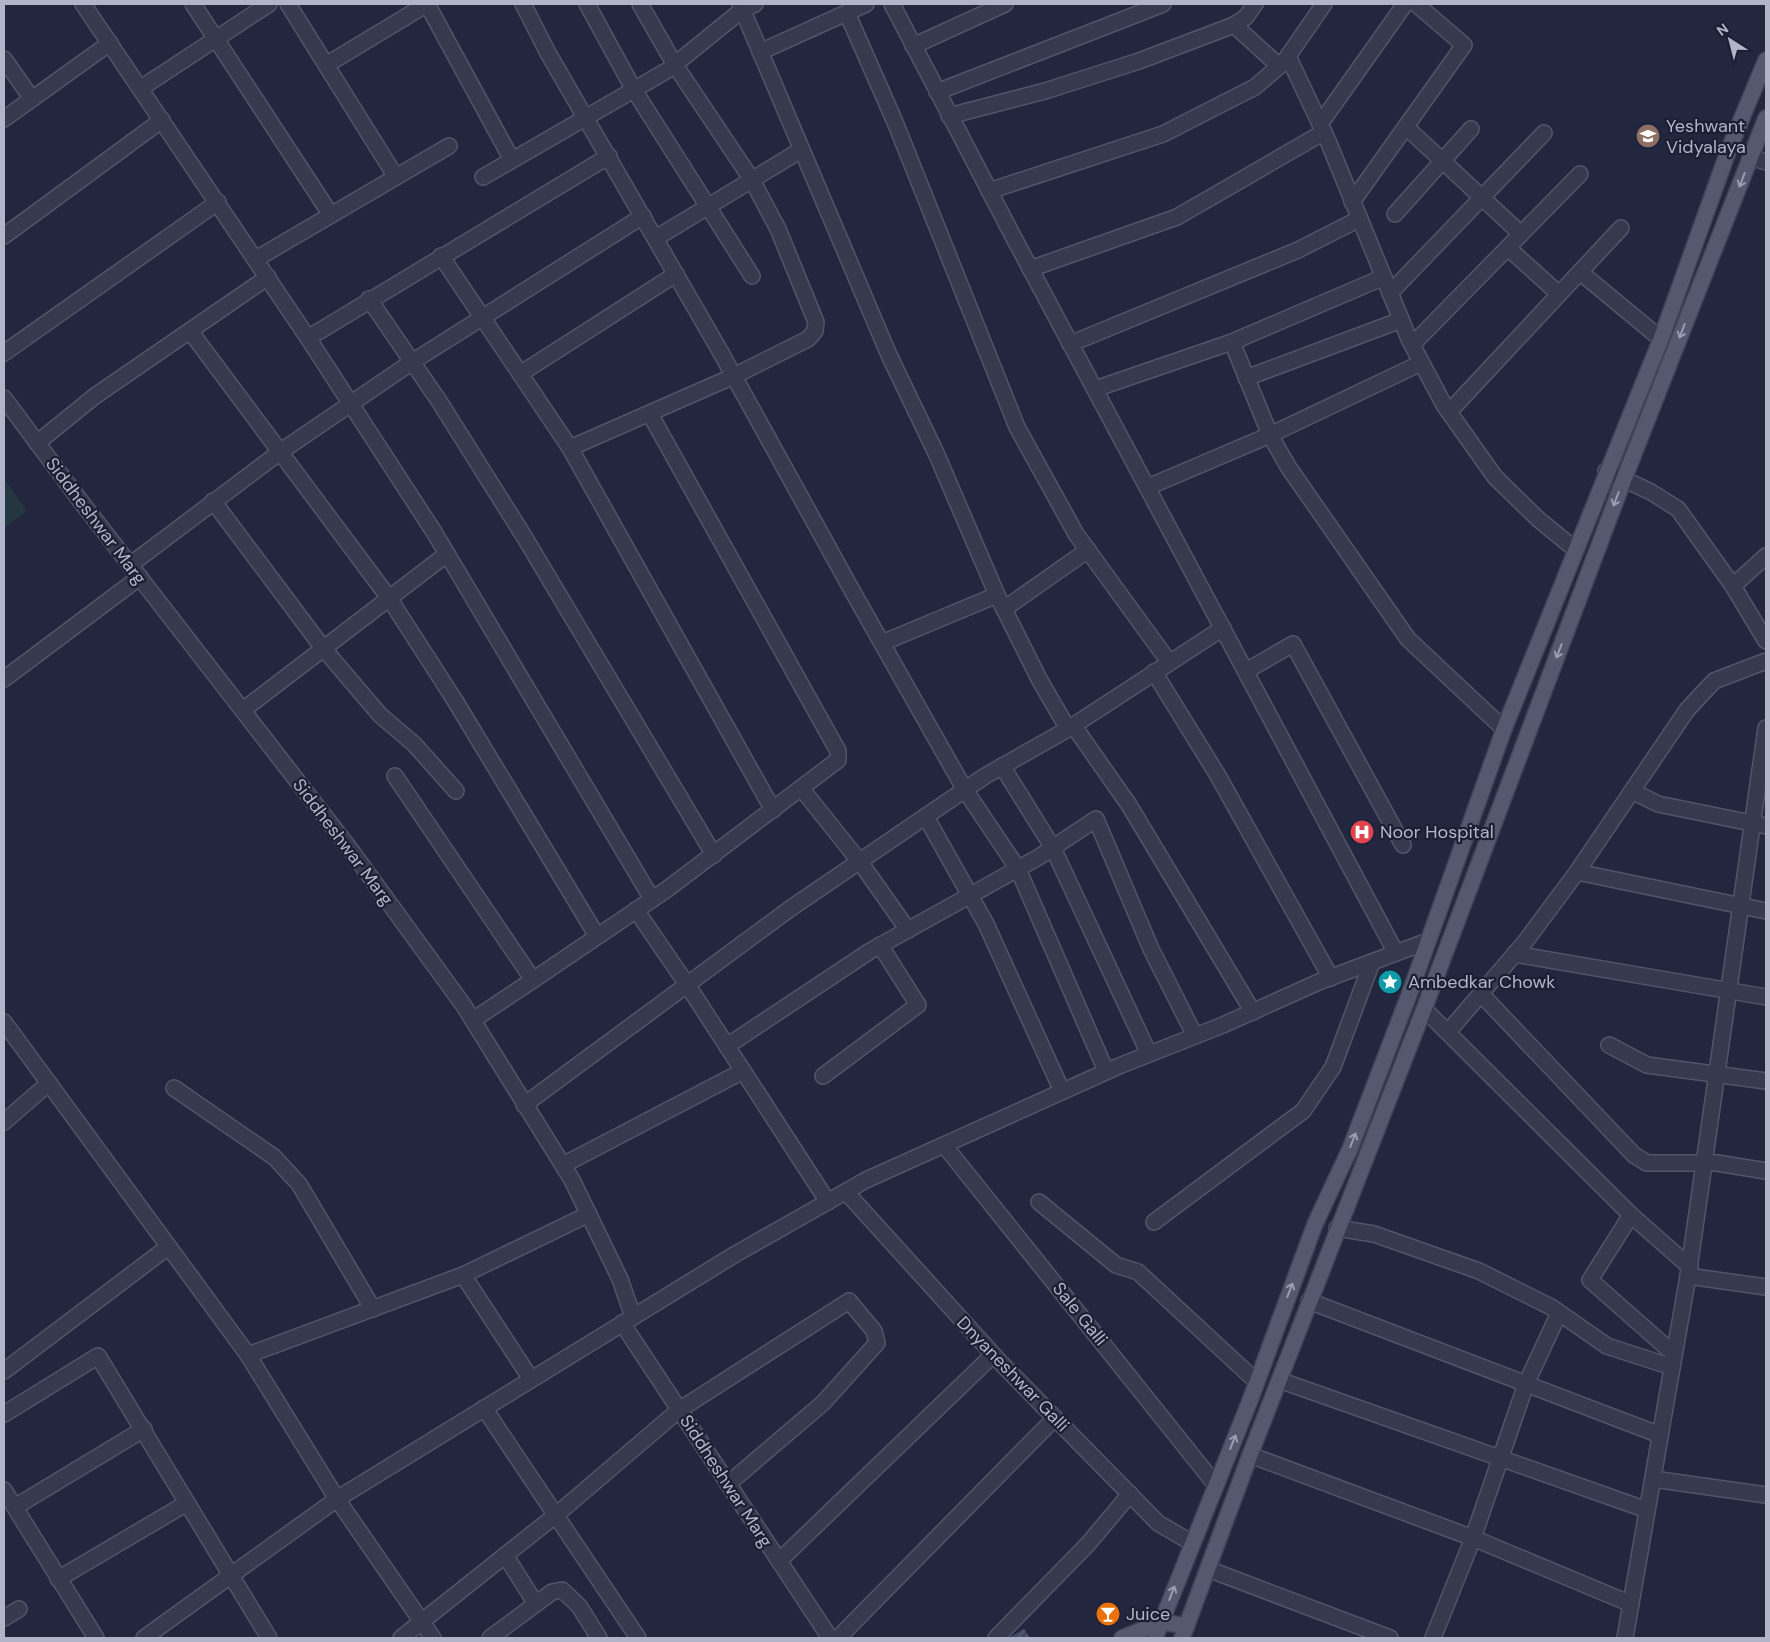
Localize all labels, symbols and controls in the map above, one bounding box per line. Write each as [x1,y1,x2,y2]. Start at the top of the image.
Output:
north arrow [1705,15,1755,65]
text: N [1713,19,1732,40]
place label: Yeshwant Vidyalaya [1666,114,1746,159]
school or university icon: Yeshwant Vidyalaya [1635,123,1661,149]
one-way arrow [1736,172,1746,187]
one-way arrow [1677,323,1686,338]
street label: Siddheshwar Marg [40,453,152,589]
one-way arrow [1611,491,1621,506]
one-way arrow [1554,642,1563,658]
street label: Siddheshwar Marg [287,774,399,910]
hospital icon: Noor Hospital [1349,819,1375,845]
place label: Noor Hospital [1380,820,1494,844]
place icon: Ambedkar Chowk [1377,969,1403,995]
place label: Ambedkar Chowk [1408,970,1555,994]
one-way arrow [1349,1133,1358,1148]
street label: Sale Galli [1047,1277,1113,1351]
one-way arrow [1286,1283,1295,1298]
street label: Dnyaneshwar Galli [952,1311,1074,1437]
street label: Siddheshwar Marg [674,1410,778,1552]
one-way arrow [1228,1435,1238,1450]
one-way arrow [1168,1586,1177,1601]
bar icon: Juice [1095,1601,1121,1627]
place label: Juice [1126,1602,1170,1626]

